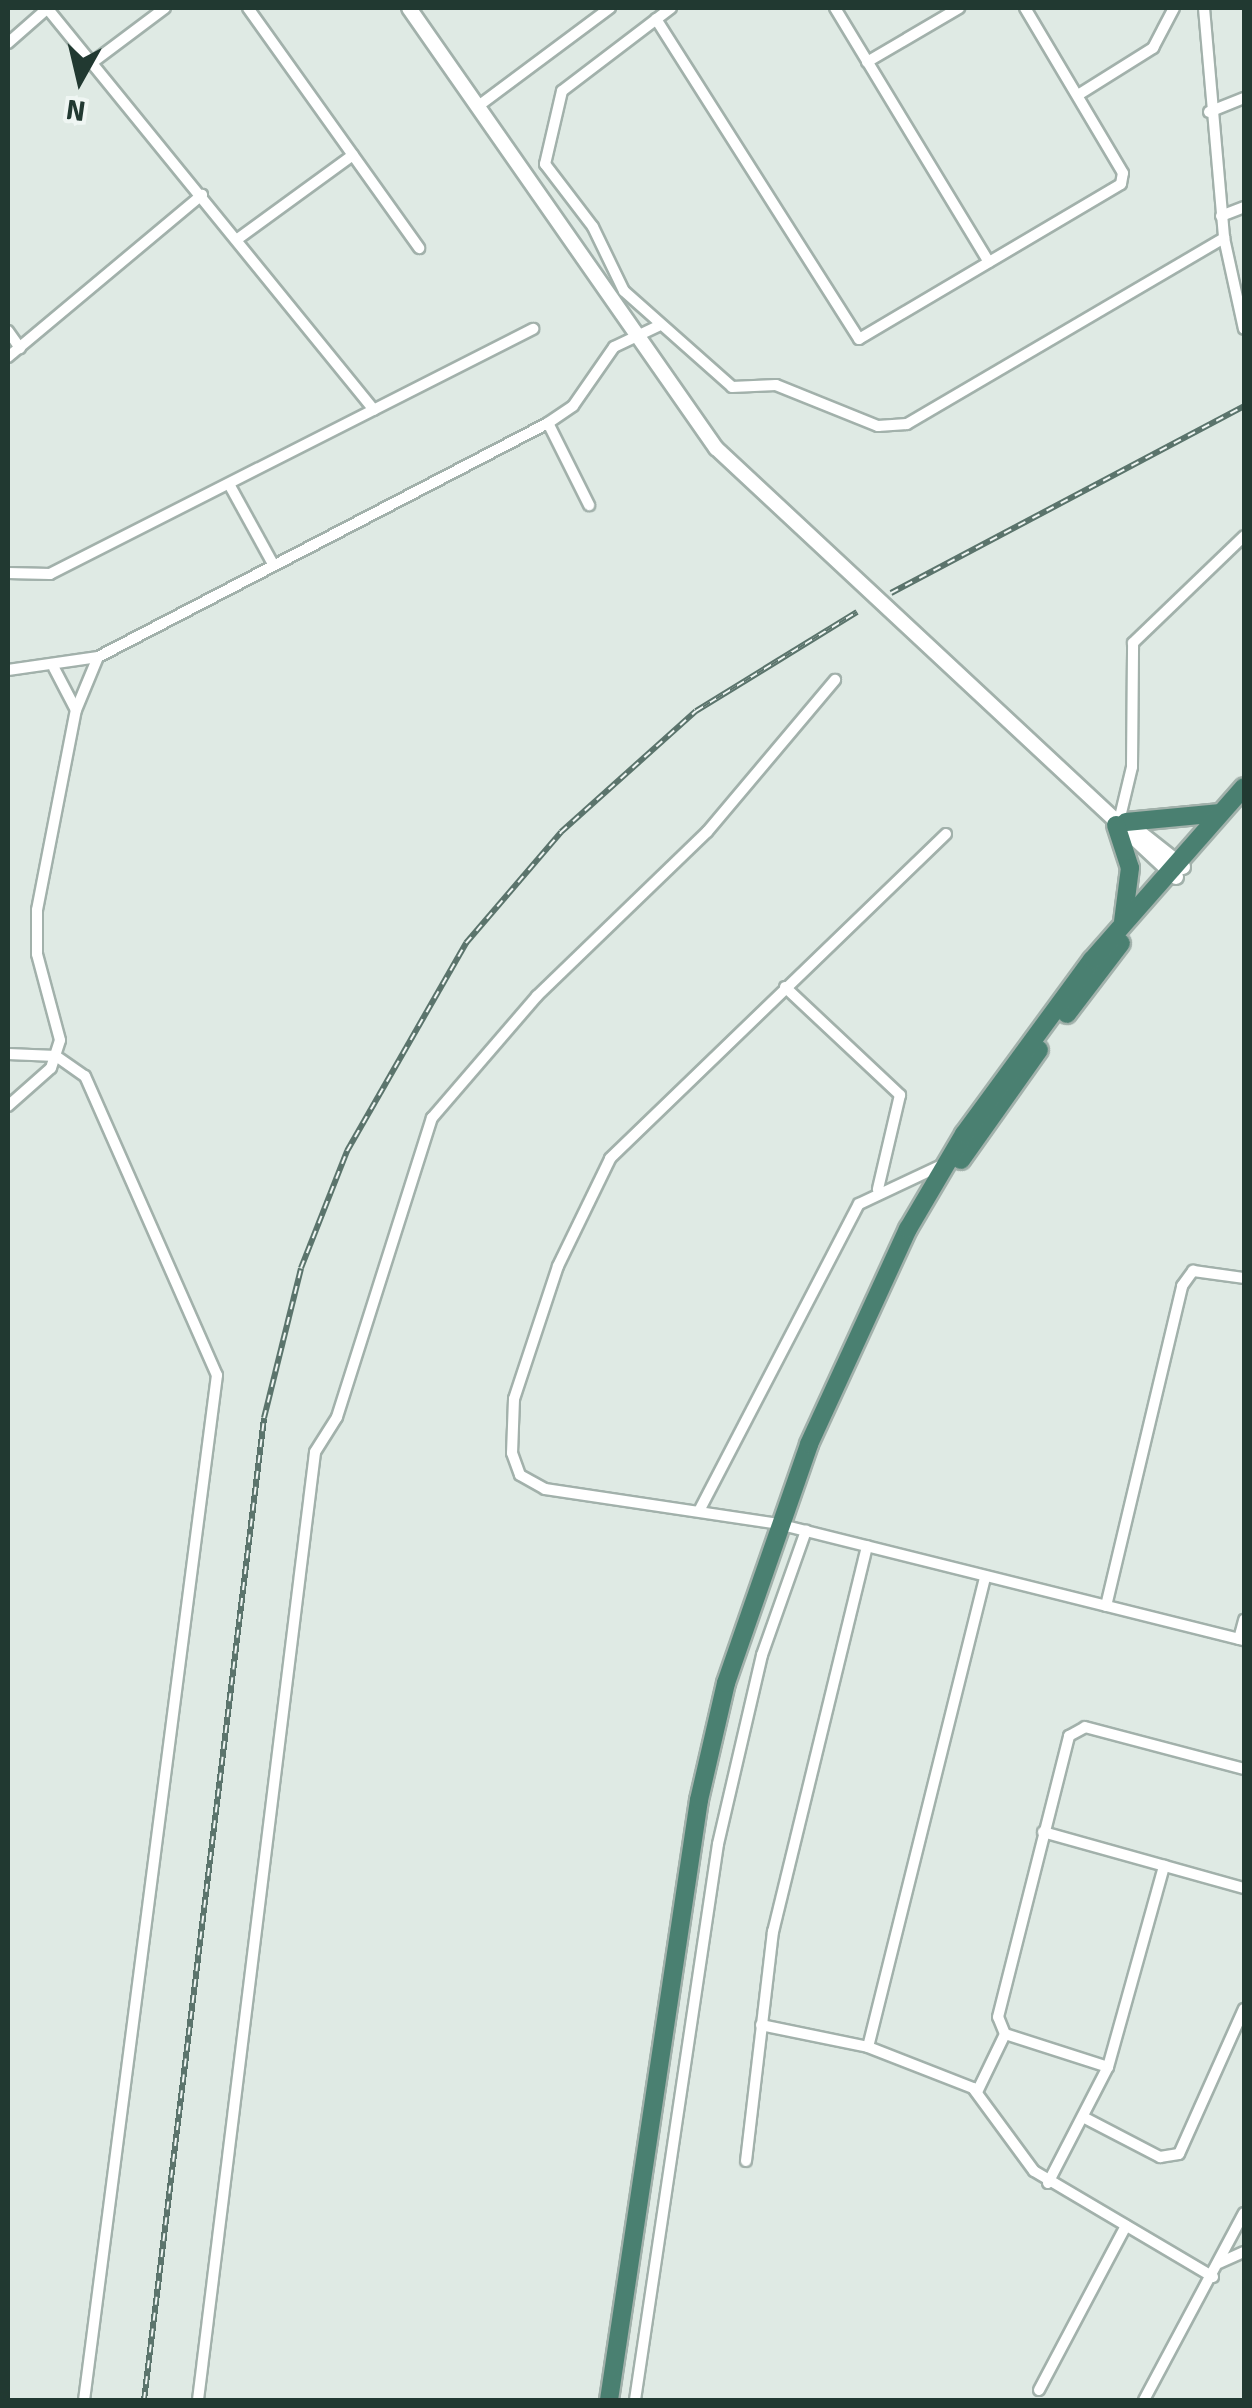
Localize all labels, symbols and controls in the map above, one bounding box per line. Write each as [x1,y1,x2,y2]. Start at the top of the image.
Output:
north arrow [30,30,130,130]
text: N [64,92,88,128]

